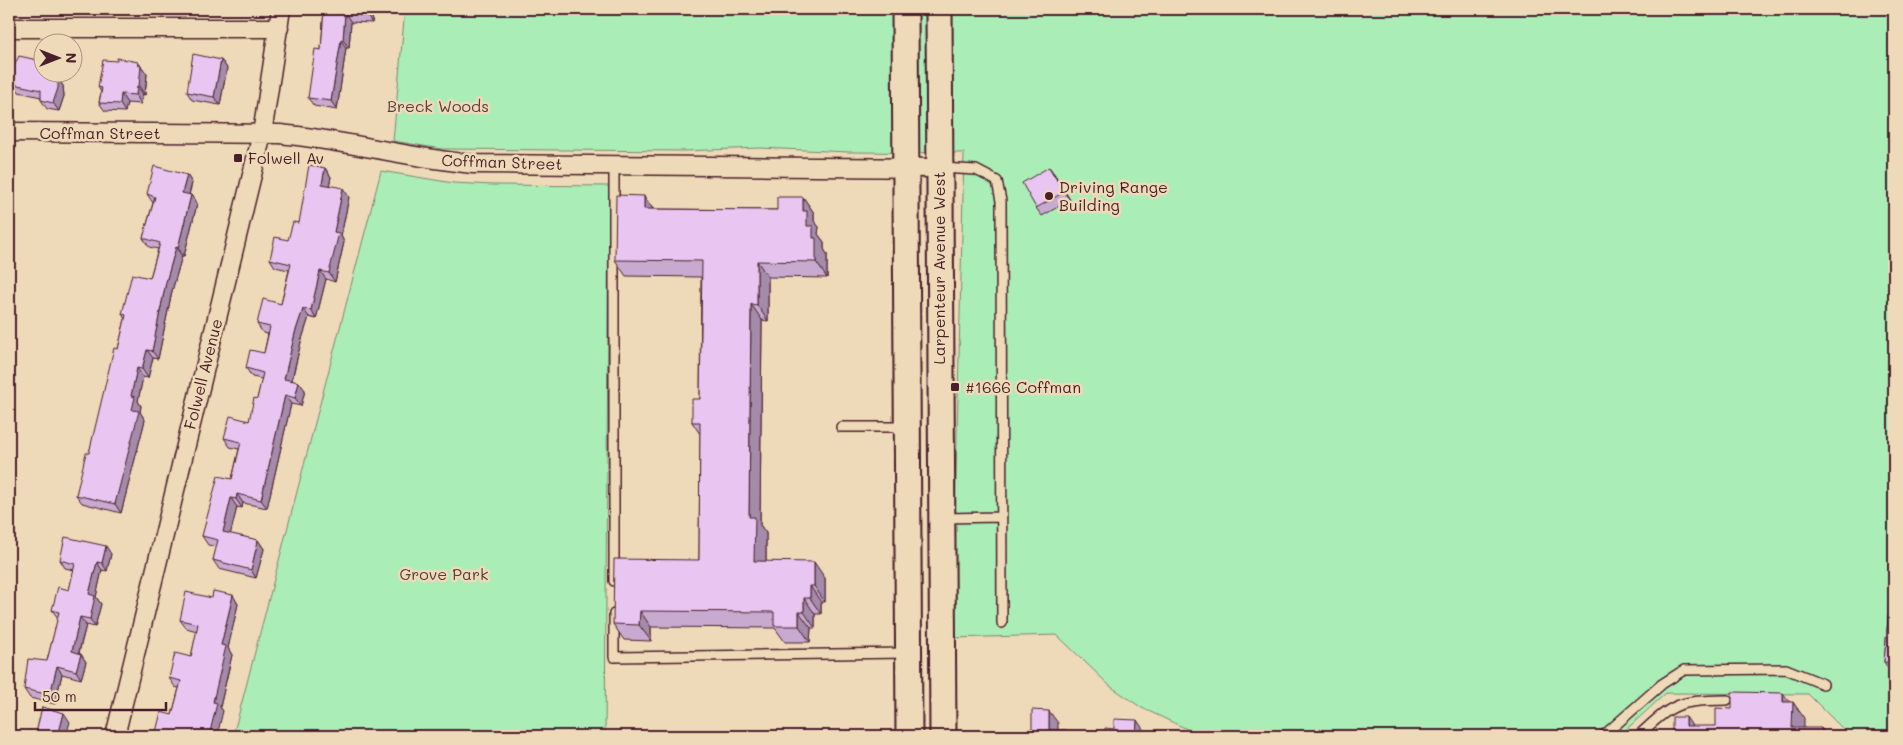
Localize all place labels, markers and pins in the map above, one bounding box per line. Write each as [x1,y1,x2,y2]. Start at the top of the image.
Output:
place label: Folwell Av [248,147,324,168]
marker: Folwell Av [232,152,244,164]
place label: Driving Range Building [1059,176,1168,215]
marker: Driving Range Building [1043,190,1055,202]
place label: #1666 Coffman [965,376,1081,397]
marker: #1666 Coffman [949,381,961,393]

